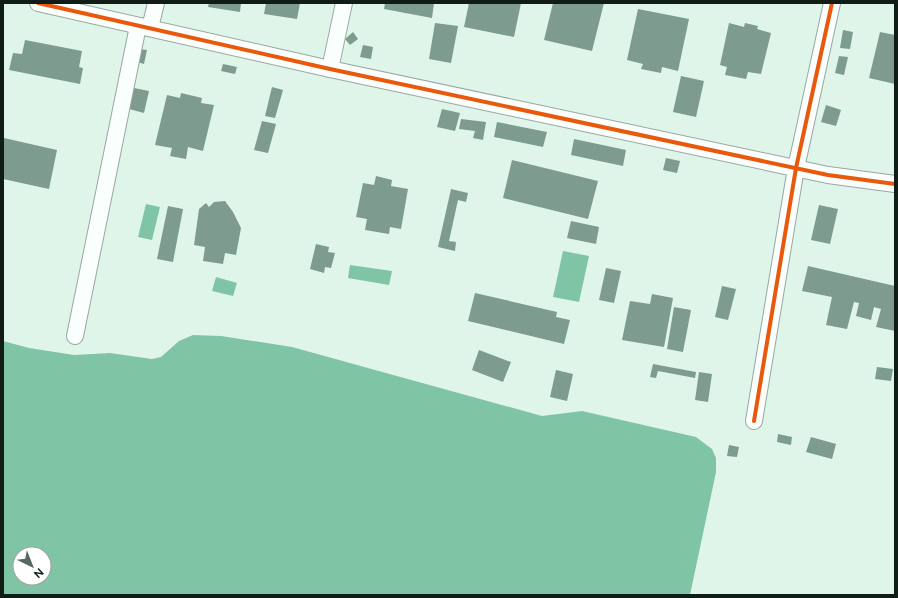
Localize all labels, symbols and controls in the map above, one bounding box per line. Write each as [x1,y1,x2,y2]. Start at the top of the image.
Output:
north arrow [12,546,52,586]
text: N [31,565,46,581]

